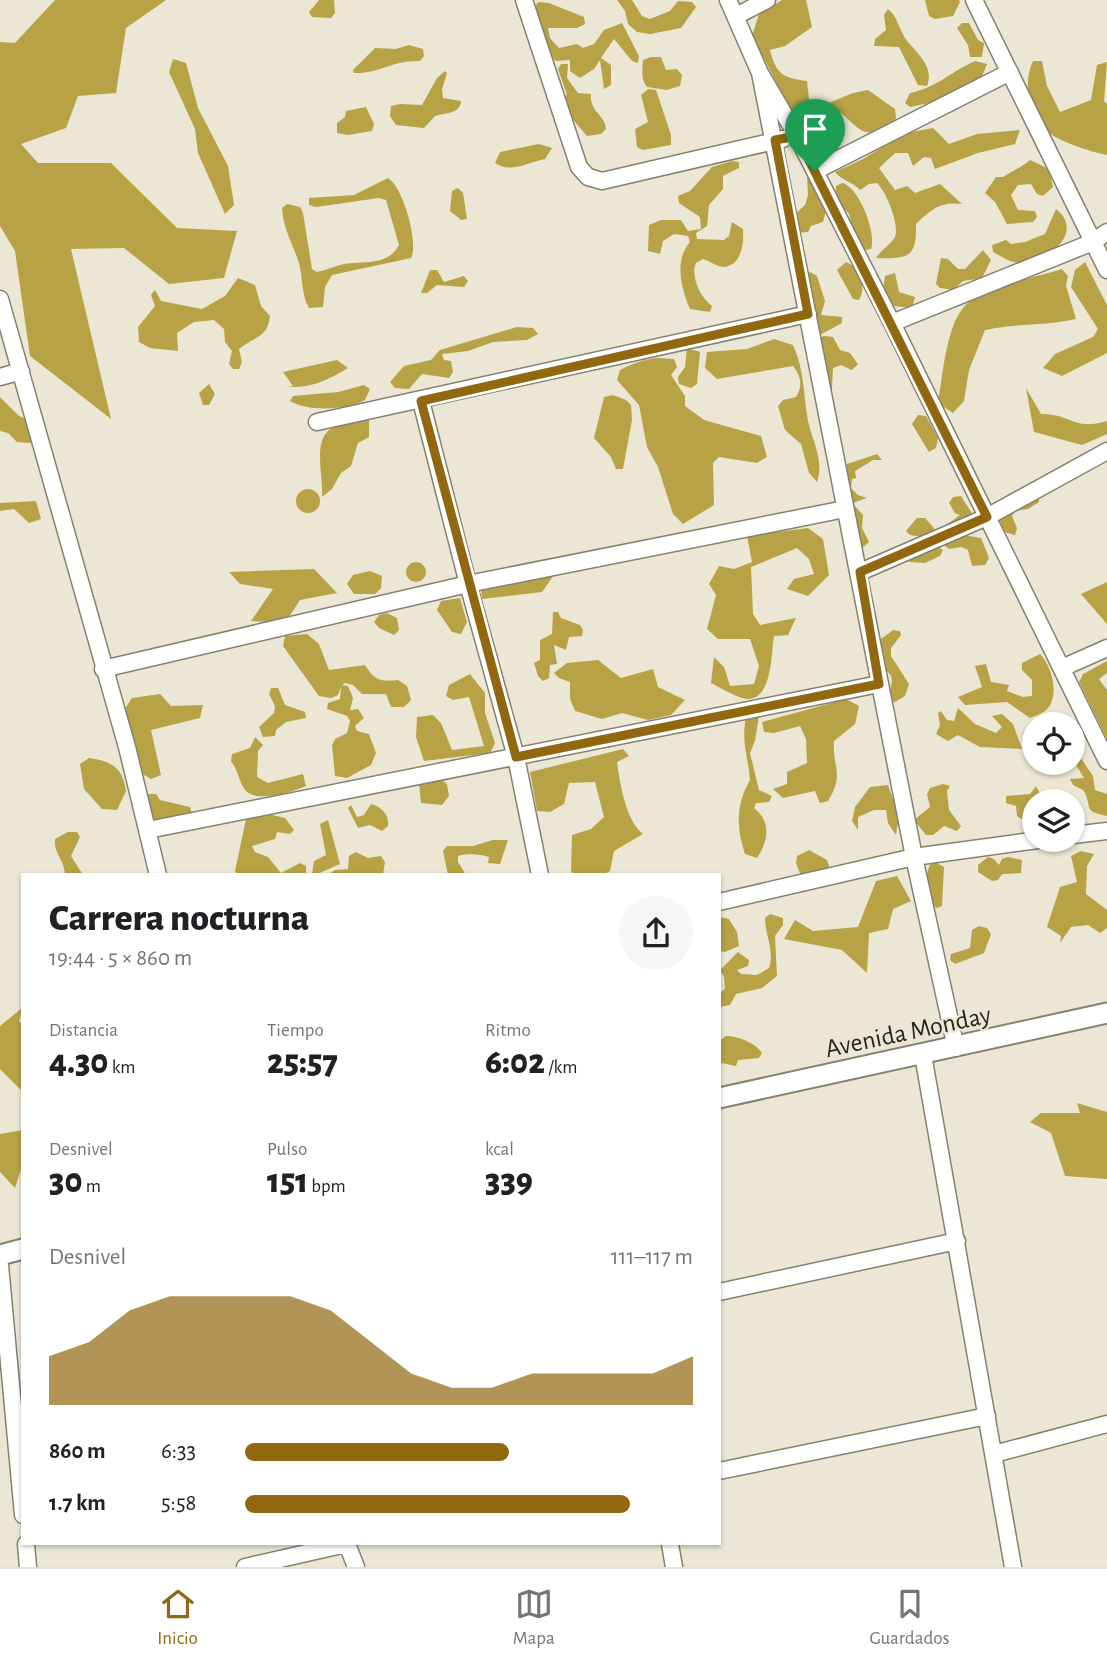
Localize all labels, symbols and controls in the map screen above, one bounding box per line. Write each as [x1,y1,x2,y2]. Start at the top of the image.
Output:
pin [785,99,845,171]
icon: arrive [796,110,834,148]
map controls [1022,712,1085,852]
button: locate [1022,712,1085,775]
button: layers [1022,789,1085,852]
button: share [619,896,693,970]
text: Carrera nocturna [49,900,309,938]
text: 19:44 · 5 × 860 m [49,947,192,970]
street label: Avenida Monday [823,1002,993,1062]
text: Distancia [49,1021,118,1040]
text: Tiempo [267,1021,324,1040]
text: Ritmo [485,1021,531,1040]
text: 4.30 [49,1045,109,1080]
text: 25:57 [267,1045,338,1080]
text: 6:02 [485,1045,545,1080]
text: km [109,1058,136,1077]
text: /km [545,1058,577,1077]
text: Desnivel [49,1140,113,1159]
text: Pulso [267,1140,307,1159]
text: kcal [485,1140,514,1159]
text: 30 [49,1164,83,1199]
text: 151 [267,1164,308,1199]
text: 339 [485,1164,533,1199]
text: m [83,1177,101,1196]
text: bpm [308,1177,346,1196]
text: Desnivel [49,1246,126,1269]
text: 111–117 m [611,1246,693,1269]
text: 860 m [49,1440,105,1463]
text: 6:33 [161,1440,196,1463]
text: 1.7 km [49,1492,106,1515]
text: 5:58 [161,1492,196,1515]
tab: Inicio [157,1585,198,1650]
tab: Mapa [513,1585,555,1650]
tab: Guardados [869,1585,950,1650]

